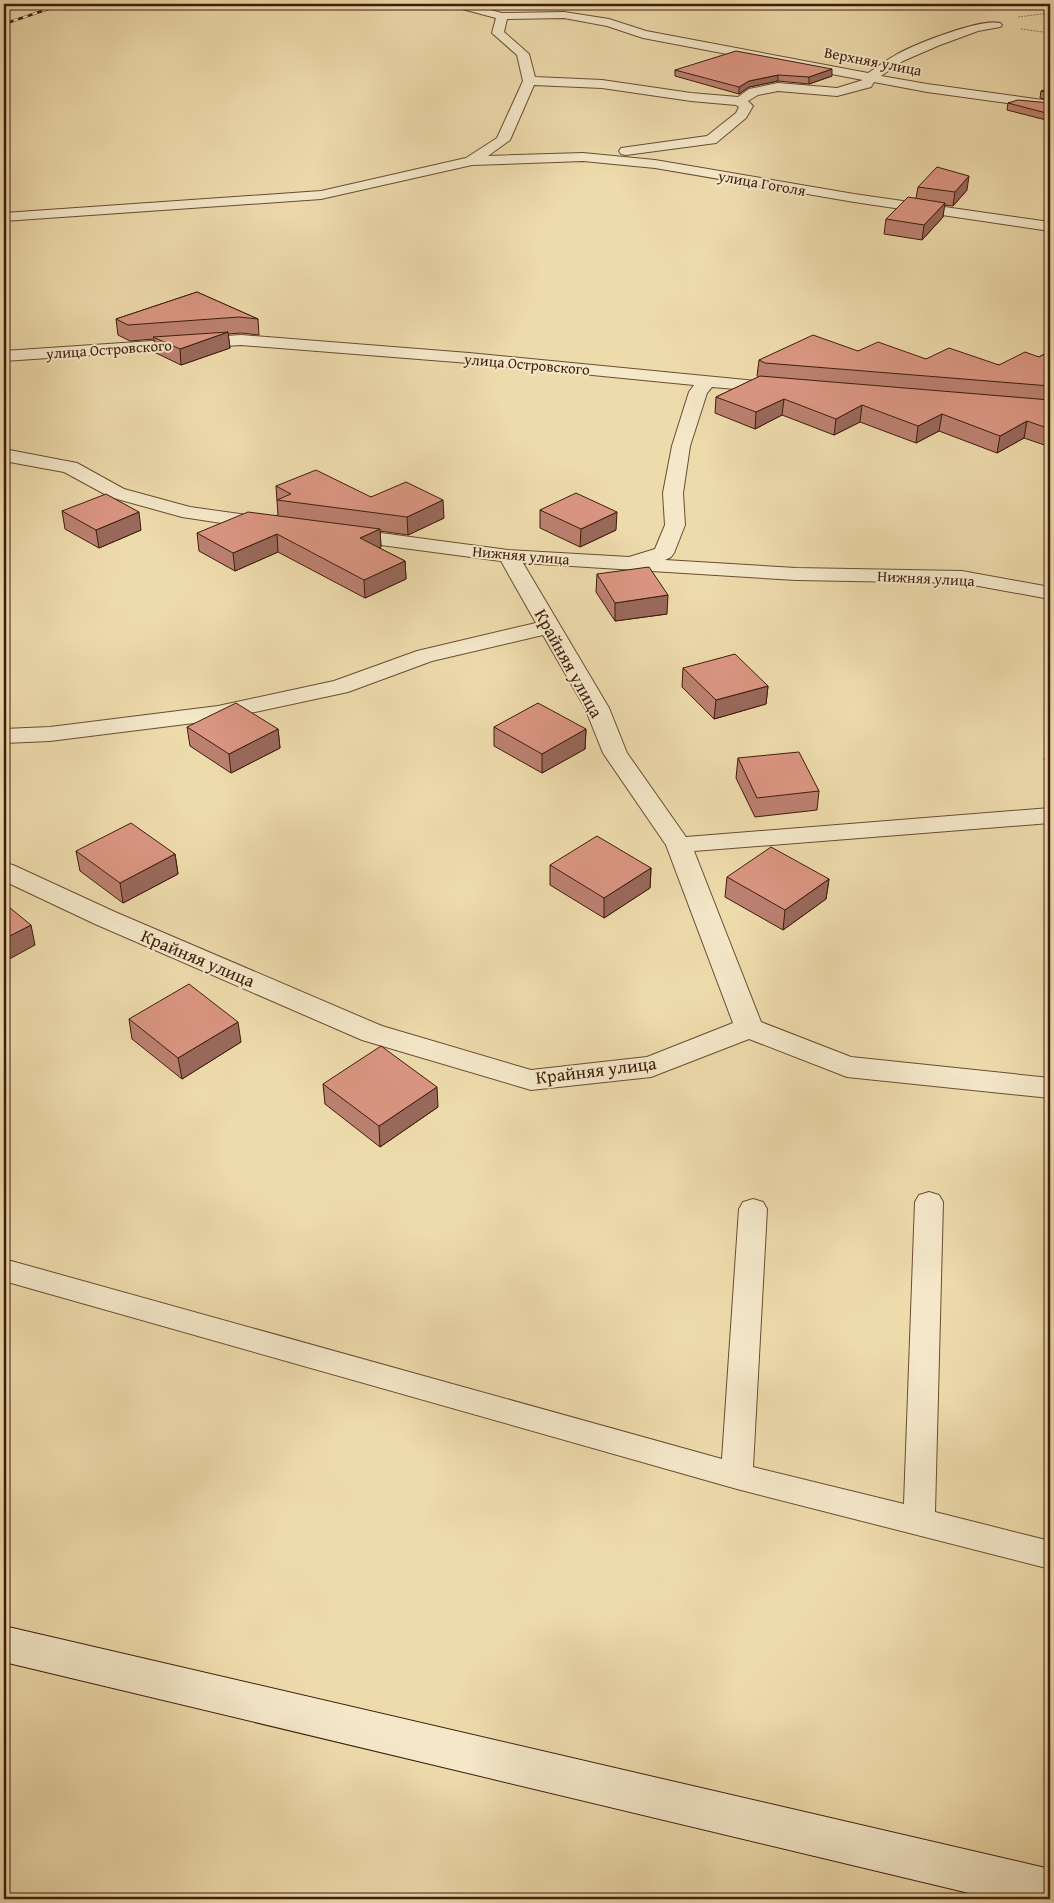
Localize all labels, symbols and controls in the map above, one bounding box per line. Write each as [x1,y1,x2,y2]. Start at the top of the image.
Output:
street label: Верхняя улица [822,41,924,81]
street label: улица Гоголя [716,165,808,201]
street label: улица Островского [44,334,173,364]
street label: улица Островского [462,348,591,380]
street label: Нижняя улица [471,540,571,570]
street label: Нижняя улица [877,565,976,591]
street label: Крайняя улица [528,603,610,723]
street label: Крайняя улица [137,922,259,994]
street label: Крайняя улица [534,1049,658,1091]

